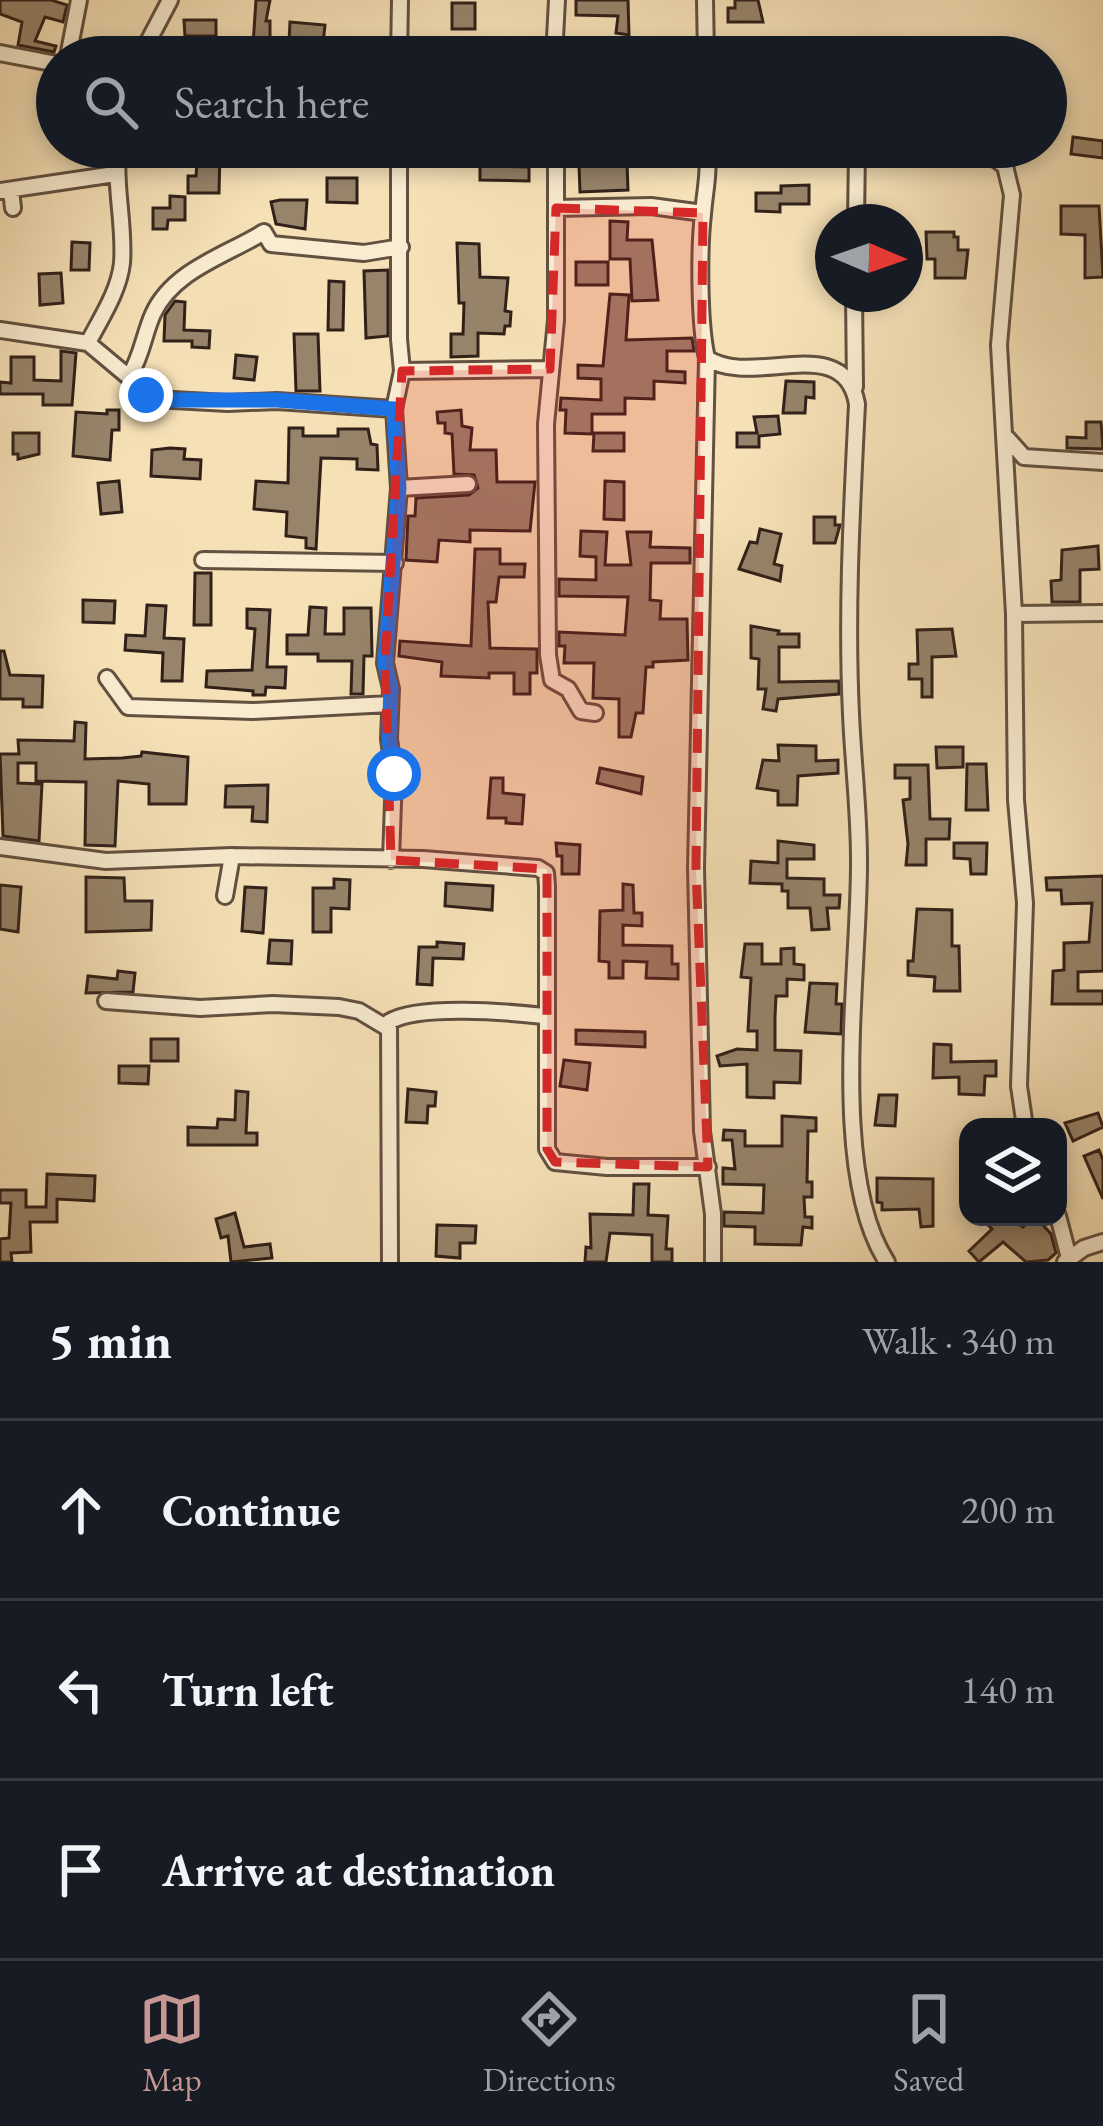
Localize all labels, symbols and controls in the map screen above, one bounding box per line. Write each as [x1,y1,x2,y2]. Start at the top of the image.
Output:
search box [36,36,1067,168]
icon: search [78,69,144,135]
text: Search here [174,73,369,131]
north arrow [815,204,923,312]
route end [119,368,173,422]
route start [367,747,421,801]
map controls [959,1118,1067,1226]
button: layers [959,1118,1067,1226]
text: 5 min [48,1307,172,1373]
text: Walk · 340 m [862,1315,1055,1366]
icon: ahead [48,1477,114,1543]
text: Continue [162,1481,340,1539]
text: 200 m [961,1484,1055,1535]
icon: left [48,1657,114,1723]
text: Turn left [162,1661,334,1719]
text: 140 m [961,1664,1055,1715]
icon: arrive [48,1837,114,1903]
text: Arrive at destination [162,1841,555,1899]
tab: Map [139,1986,205,2101]
tab: Directions [483,1986,616,2101]
tab: Saved [893,1986,964,2101]

